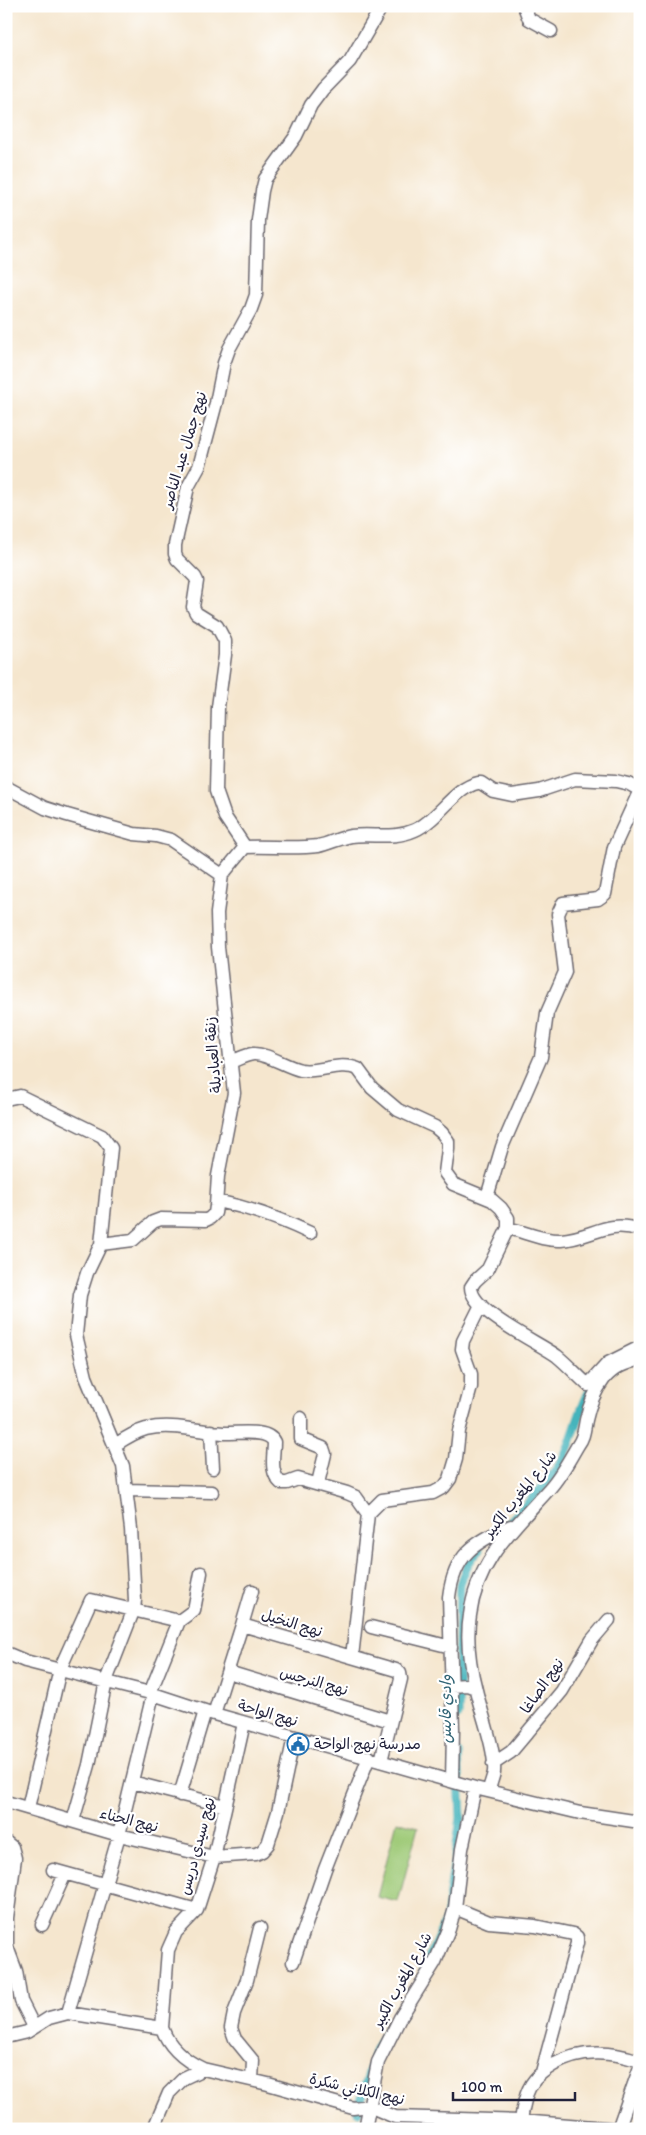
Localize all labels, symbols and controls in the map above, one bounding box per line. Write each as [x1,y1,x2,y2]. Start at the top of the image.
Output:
street label: نهج جمال عبد الناصر [157,389,211,512]
street label: زنقة العباديلة [201,1016,225,1094]
street label: شارع المغرب الكبير [478,1447,561,1543]
street label: نهج النخيل [259,1605,325,1642]
street label: نهج الصاغا [516,1655,568,1718]
street label: نهج النرجس [278,1663,350,1700]
water label: وادي قابس [436,1674,457,1743]
street label: نهج الواحة [236,1696,300,1731]
public building icon: مدرسة نهج الواحة [286,1732,310,1756]
place label: مدرسة نهج الواحة [314,1735,421,1754]
street label: نهج سيدي دريس [175,1795,221,1897]
street label: نهج الحناء [97,1804,160,1837]
street label: شارع المغرب الكبير [367,1929,437,2033]
street label: نهج الكلاني شكرة [307,2069,406,2113]
scale bar [453,2070,576,2102]
text: 100 m [461,2078,503,2096]

